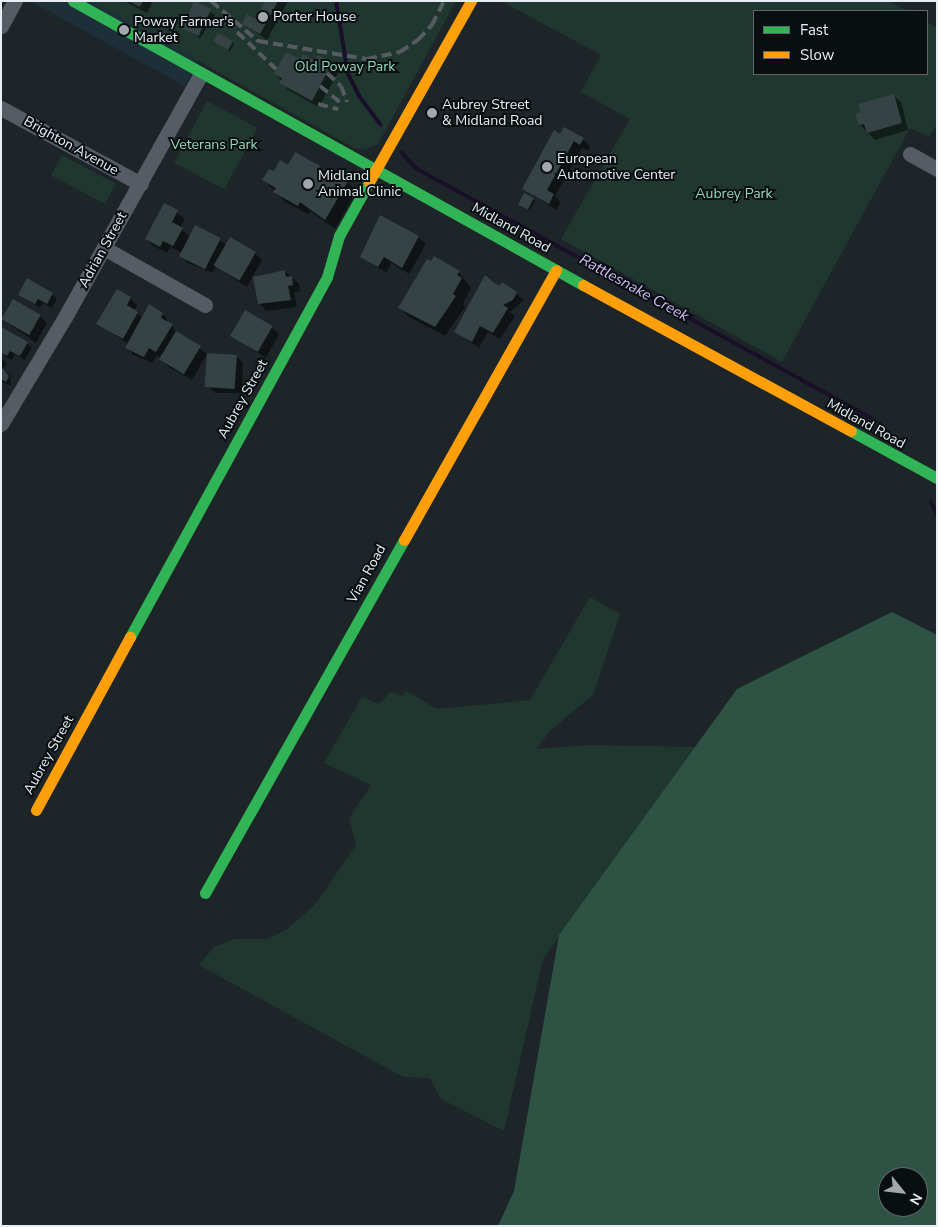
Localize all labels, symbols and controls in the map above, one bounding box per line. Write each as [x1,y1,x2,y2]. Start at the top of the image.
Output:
place label: Porter House [273,9,356,25]
legend [753,10,928,75]
marker: Porter House [257,11,269,23]
place label: Poway Farmer's Market [134,14,234,46]
text: Fast [800,20,828,40]
marker: Poway Farmer's Market [118,24,130,36]
text: Slow [800,45,834,65]
park label: Old Poway Park [295,59,395,75]
place label: Aubrey Street & Midland Road [442,97,543,130]
marker: Aubrey Street & Midland Road [426,107,438,119]
street label: Brighton Avenue [21,113,121,179]
park label: Veterans Park [170,137,258,153]
place label: European Automotive Center [557,151,675,184]
marker: European Automotive Center [541,161,553,173]
place label: Midland Animal Clinic [318,168,401,200]
marker: Midland Animal Clinic [302,178,314,190]
park label: Aubrey Park [695,186,773,202]
street label: Midland Road [469,200,553,256]
street label: Adrian Street [75,209,131,291]
water label: Rattlesnake Creek [576,250,692,326]
street label: Aubrey Street [214,357,272,441]
street label: Midland Road [824,396,908,452]
street label: Vian Road [344,542,390,606]
street label: Aubrey Street [20,713,78,797]
north arrow [878,1167,928,1217]
text: N [905,1190,927,1208]

